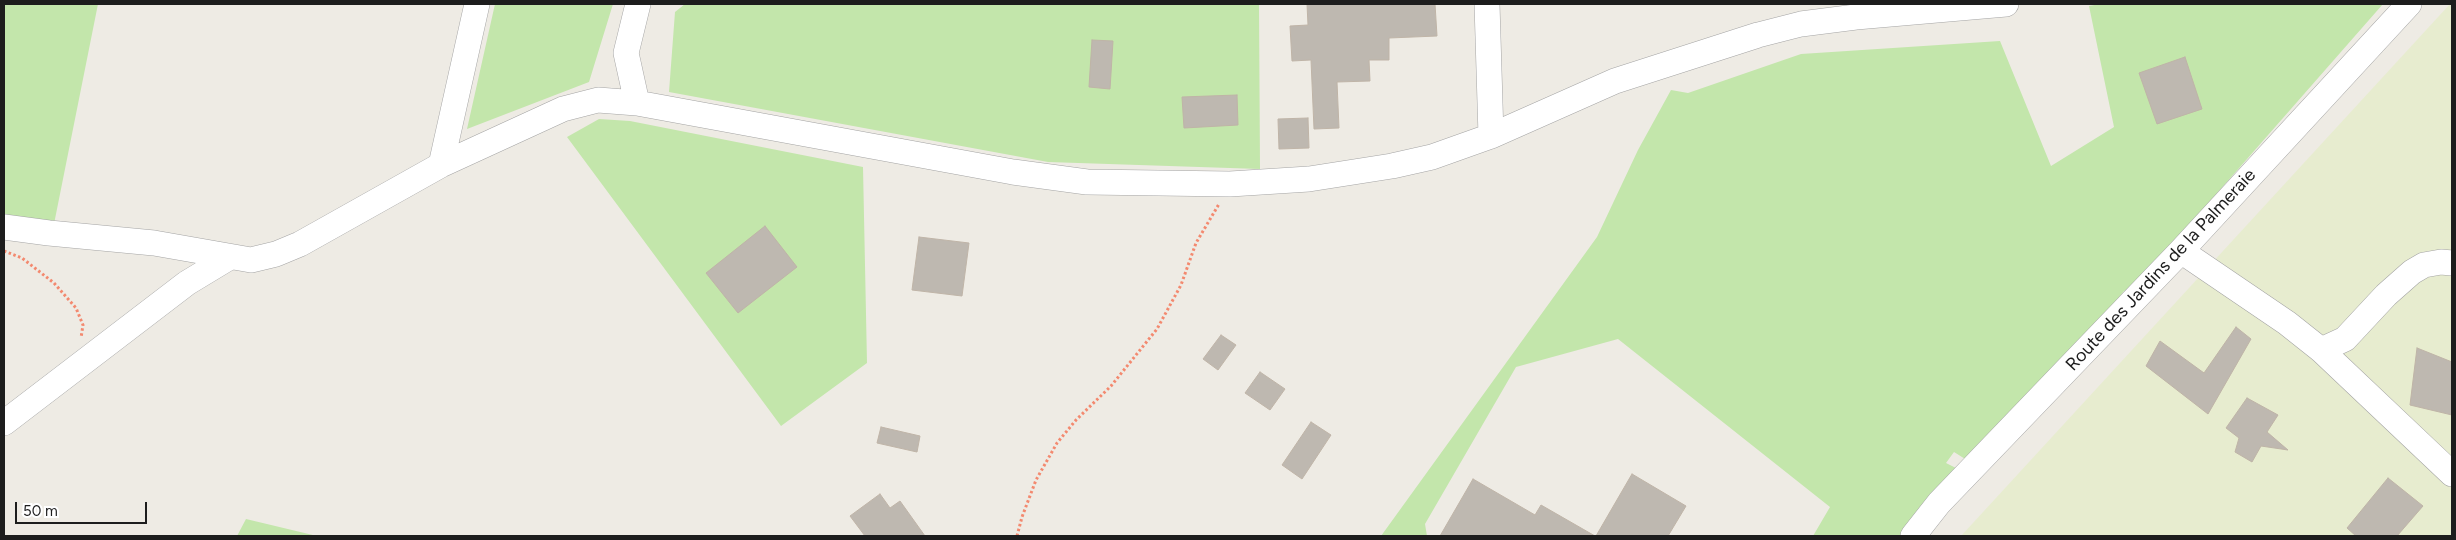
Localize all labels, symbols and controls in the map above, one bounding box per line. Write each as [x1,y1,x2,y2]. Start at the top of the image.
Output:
street label: Route des Jardins de la Palmeraie [2062,165,2260,375]
scale bar [18,492,150,524]
text: 50 m [23,502,58,520]

